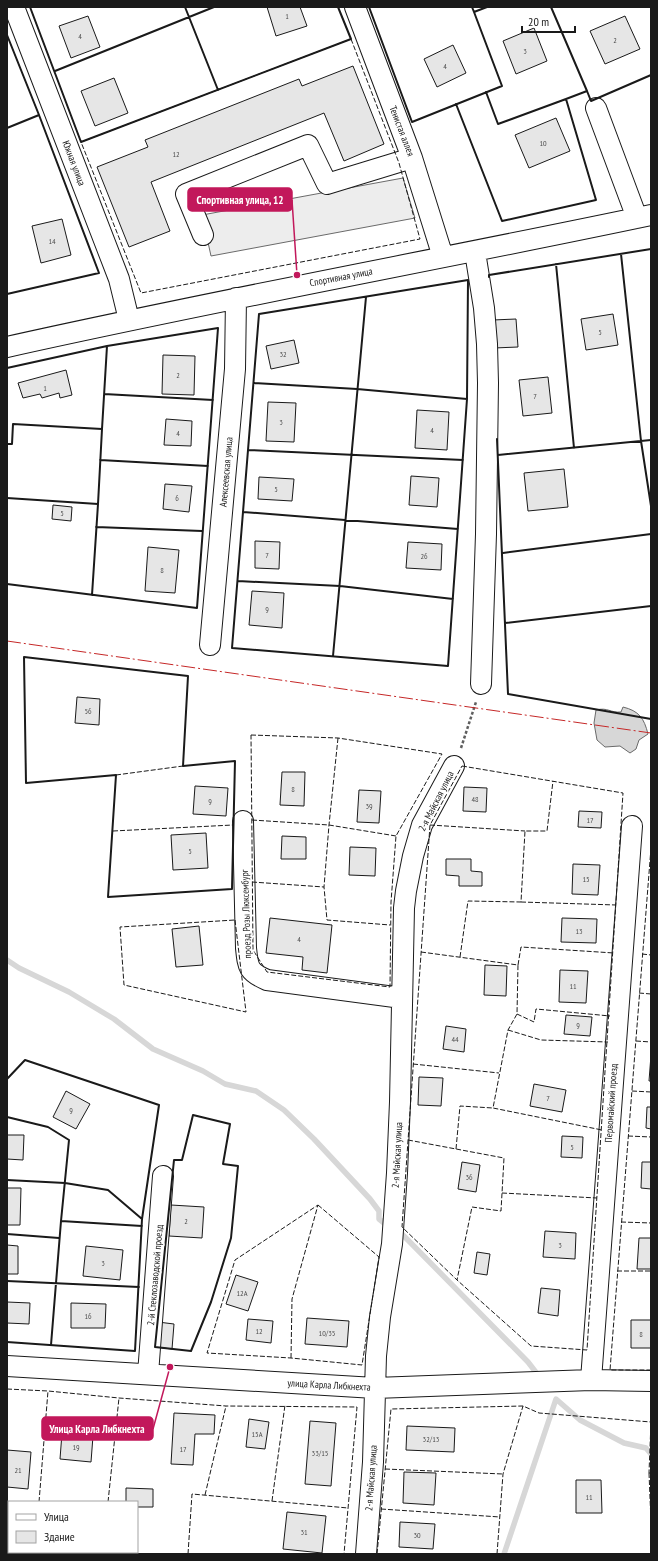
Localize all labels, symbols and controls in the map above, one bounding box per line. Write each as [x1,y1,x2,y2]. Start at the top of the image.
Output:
scale bar [522,8,575,34]
house number: 1 [285,11,289,21]
text: 20 m [528,14,549,29]
house number: 4 [78,31,82,41]
house number: 2 [613,35,617,45]
house number: 3 [523,46,527,56]
house number: 4 [443,61,447,71]
street label: Тенистая аллея [386,104,418,158]
house number: 10 [539,138,547,148]
street label: Южная улица [59,139,89,187]
house number: 12 [172,149,180,159]
callout: Спортивная улица, 12 [188,188,292,211]
text: Спортивная улица, 12 [196,193,284,207]
house number: 14 [48,236,56,246]
street label: Спортивная улица [308,265,374,289]
house number: 5 [598,327,602,337]
house number: 32 [279,349,287,359]
house number: 2 [176,370,180,380]
house number: 1 [43,383,47,393]
house number: 7 [533,391,537,401]
house number: 3 [279,417,283,427]
house number: 4 [430,425,434,435]
house number: 4 [176,428,180,438]
street label: Алексеевская улица [216,437,236,507]
house number: 5 [274,484,278,494]
house number: 6 [175,493,179,503]
house number: 5 [60,508,64,518]
house number: 7 [265,550,269,560]
house number: 26 [420,551,428,561]
house number: 8 [160,565,164,575]
house number: 9 [265,604,269,614]
house number: 56 [84,706,92,716]
street label: 2-я Майская улица [415,769,457,833]
house number: 8 [291,784,295,794]
house number: 48 [471,794,479,804]
house number: 9 [208,796,212,806]
house number: 39 [365,801,373,811]
house number: 17 [586,815,594,825]
house number: 5 [188,846,192,856]
street label: проезд Розы Люксембург [238,869,254,959]
house number: 15 [582,874,590,884]
house number: 13 [575,926,583,936]
house number: 4 [297,934,301,944]
house number: 11 [569,981,577,991]
house number: 9 [576,1020,580,1030]
house number: 44 [451,1034,459,1044]
street label: Первомайский проезд [602,1063,620,1143]
house number: 7 [546,1093,550,1103]
house number: 9 [69,1105,73,1115]
street label: 2-я Майская улица [389,1122,405,1188]
house number: 5 [570,1142,574,1152]
house number: 36 [465,1172,473,1182]
house number: 2 [184,1216,188,1226]
street label: 2-й Стеклозаводской проезд [144,1223,166,1326]
house number: 3 [558,1240,562,1250]
house number: 3 [101,1258,105,1268]
house number: 12А [237,1288,248,1298]
house number: 16 [84,1311,92,1321]
house number: 12 [255,1326,263,1336]
house number: 10/35 [319,1328,335,1338]
house number: 8 [639,1329,643,1339]
street label: улица Карла Либкнехта [287,1376,371,1394]
callout: Улица Карла Либкнехта [42,1417,153,1440]
text: Улица Карла Либкнехта [48,1422,145,1436]
house number: 15А [252,1429,263,1439]
house number: 32/13 [423,1434,440,1444]
house number: 19 [72,1442,80,1452]
house number: 17 [179,1444,187,1454]
street label: 2-я Майская улица [362,1445,380,1511]
house number: 33/15 [312,1448,328,1458]
house number: 21 [14,1465,22,1475]
house number: 11 [585,1492,593,1502]
legend [8,1501,138,1553]
text: Улица [44,1509,69,1524]
house number: 31 [300,1527,308,1537]
text: Здание [44,1529,75,1544]
house number: 30 [413,1530,421,1540]

